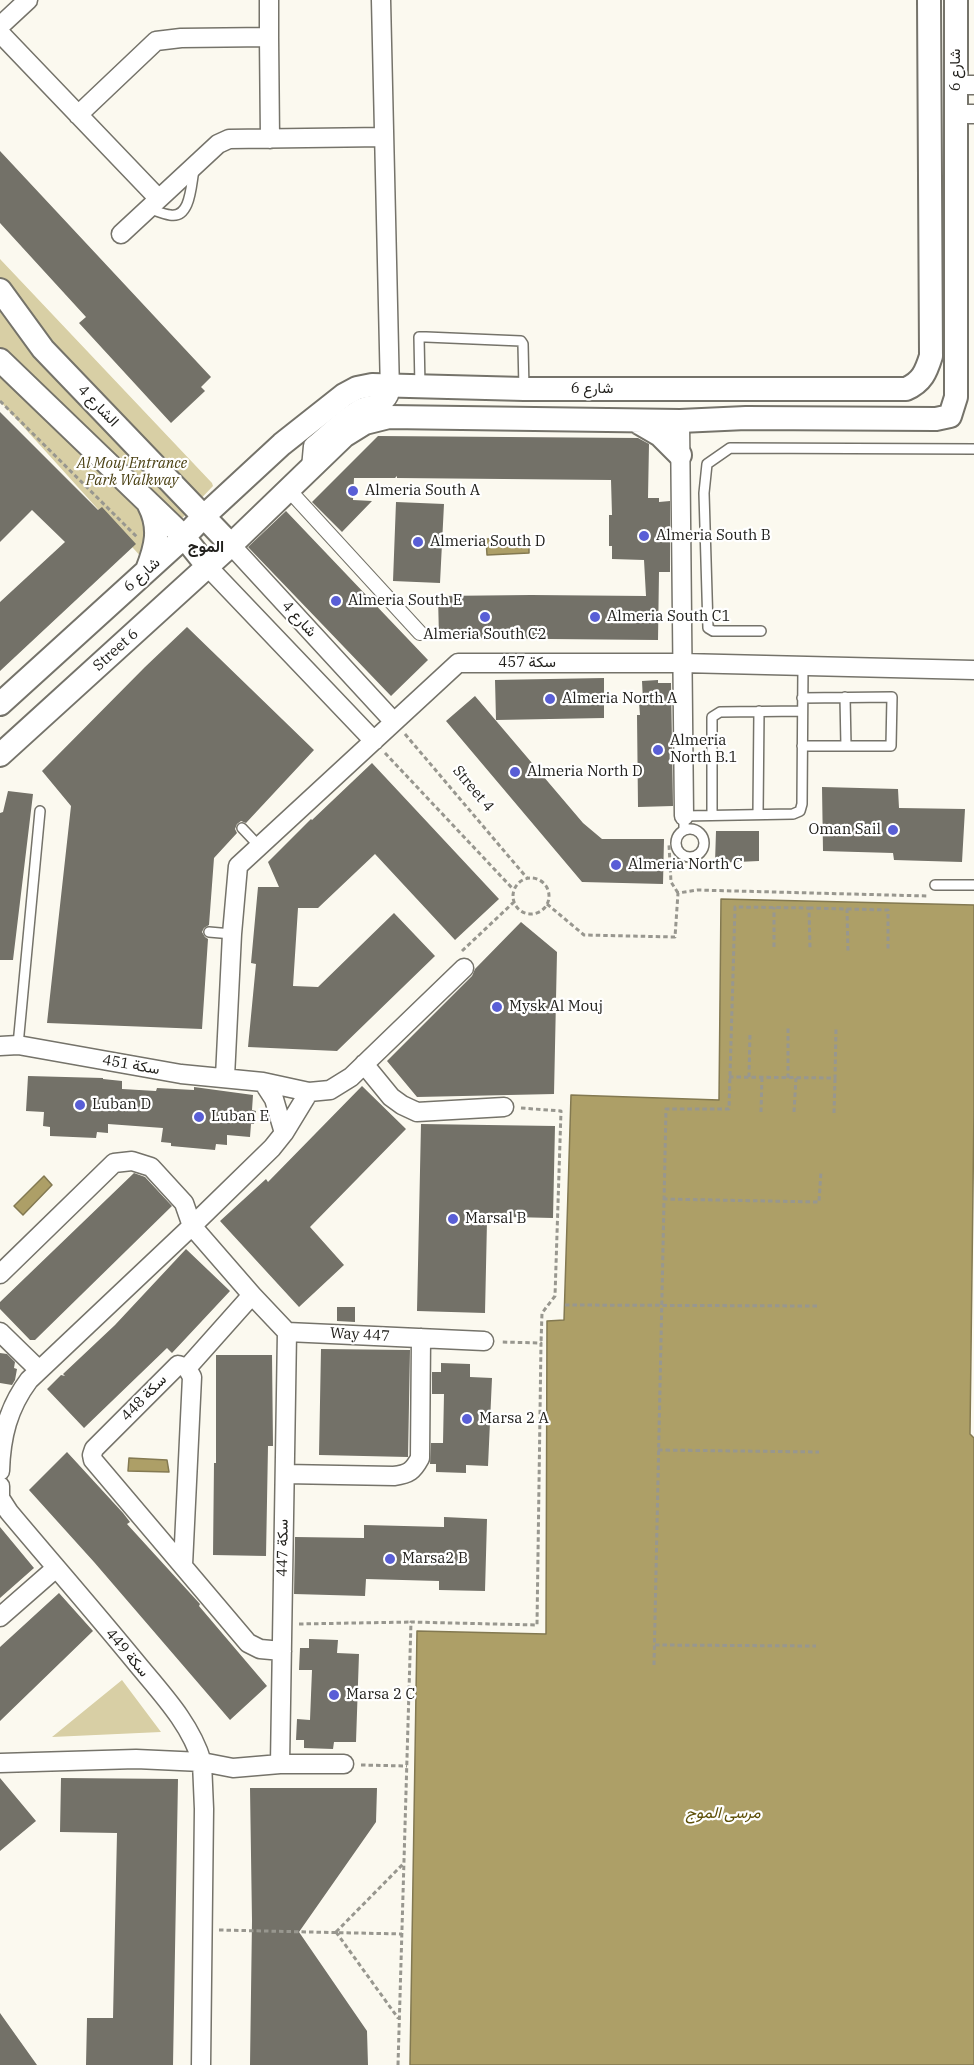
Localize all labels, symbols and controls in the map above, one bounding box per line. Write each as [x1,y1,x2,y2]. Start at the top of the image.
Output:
street label: شارع 6 [947,49,965,91]
street label: شارع 6 [571,380,613,398]
street label: الشارع 4 [74,381,122,431]
park label: Al Mouj Entrance Park Walkway [77,455,187,490]
place label: Almeria South A [365,482,480,500]
marker: Almeria South A [346,484,360,498]
place label: Almeria South B [656,527,771,545]
marker: Almeria South B [637,529,651,543]
place label: Almeria South D [430,533,545,551]
marker: Almeria South D [411,535,425,549]
district label: الموج [188,537,224,557]
street label: شارع 6 [120,554,164,596]
place label: Almeria South E [348,592,462,610]
marker: Almeria South E [329,594,343,608]
street label: شارع 4 [278,597,320,641]
place label: Almeria South C1 [607,608,730,626]
marker: Almeria South C2 [478,610,492,624]
marker: Almeria South C1 [588,610,602,624]
street label: Street 6 [90,625,142,675]
place label: Almeria South C2 [423,626,547,644]
street label: سكة 457 [498,654,556,672]
place label: Almeria North A [562,690,677,708]
marker: Almeria North A [543,692,557,706]
place label: Almeria North B.1 [670,732,738,767]
marker: Almeria North B.1 [651,743,665,757]
street label: Street 4 [449,762,497,816]
place label: Almeria North D [527,763,643,781]
marker: Almeria North D [508,765,522,779]
place label: Oman Sail [808,821,881,839]
marker: Oman Sail [886,823,900,837]
place label: Almeria North C [628,856,743,874]
marker: Almeria North C [609,858,623,872]
place label: Mysk Al Mouj [509,998,603,1016]
marker: Mysk Al Mouj [490,1000,504,1014]
street label: سكة 451 [101,1051,161,1079]
place label: Luban D [92,1096,151,1114]
marker: Luban D [73,1098,87,1112]
place label: Luban E [211,1108,269,1126]
marker: Luban E [192,1110,206,1124]
place label: Marsal B [465,1210,526,1228]
marker: Marsal B [446,1212,460,1226]
street label: Way 447 [329,1324,391,1346]
street label: سكة 448 [117,1371,171,1425]
place label: Marsa 2 A [479,1410,549,1428]
marker: Marsa 2 A [460,1412,474,1426]
street label: سكة 447 [273,1519,293,1577]
place label: Marsa2 B [402,1550,468,1568]
marker: Marsa2 B [383,1552,397,1566]
street label: سكة 449 [102,1625,152,1681]
place label: Marsa 2 C [346,1686,415,1704]
marker: Marsa 2 C [327,1688,341,1702]
water label: مرسى الموج [685,1803,761,1823]

